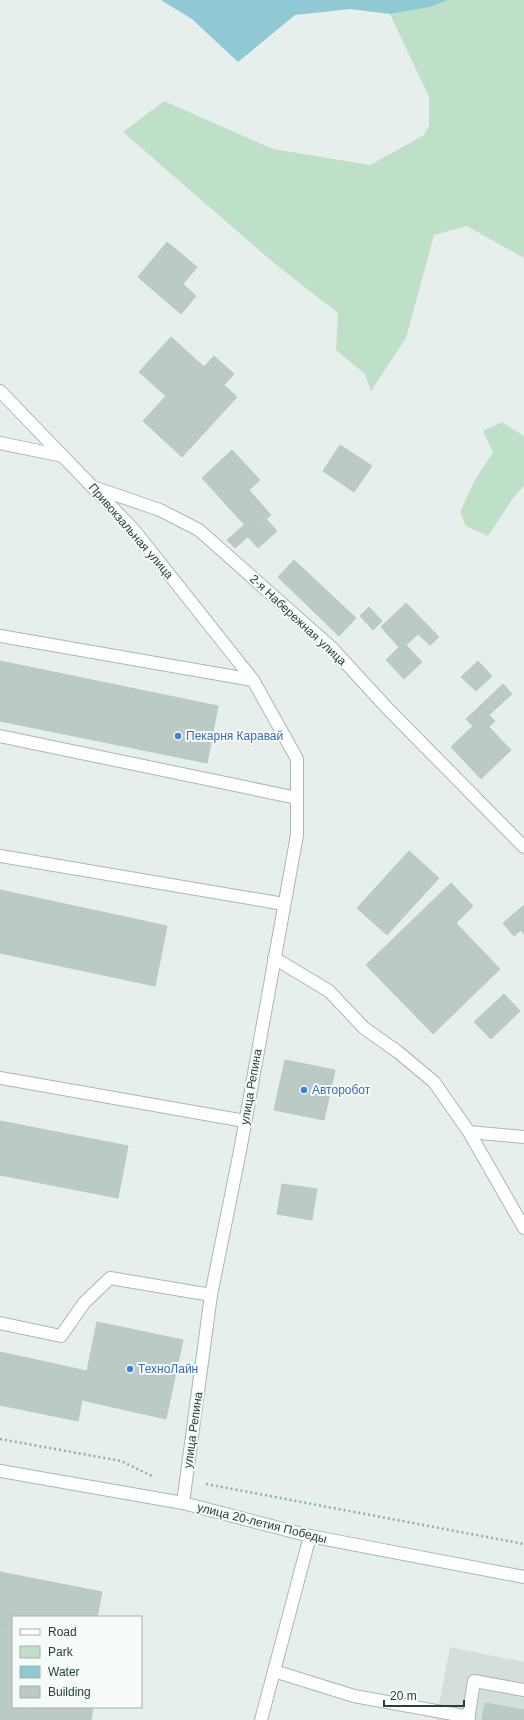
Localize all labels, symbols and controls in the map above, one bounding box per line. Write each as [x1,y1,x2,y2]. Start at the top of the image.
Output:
street label: Привокзальная улица [86,480,176,582]
street label: 2-я Набережная улица [247,572,349,669]
place label: Пекарня Каравай [186,729,283,743]
marker: Пекарня Каравай [173,731,183,741]
street label: улица Репина [237,1048,265,1126]
place label: Авторобот [312,1083,371,1097]
marker: Авторобот [299,1085,309,1095]
place label: ТехноЛайн [138,1362,198,1376]
marker: ТехноЛайн [125,1364,135,1374]
street label: улица Репина [181,1391,205,1469]
street label: улица 20-летия Победы [196,1500,328,1546]
legend [12,1616,142,1708]
text: Road [48,1625,77,1639]
text: Park [48,1645,74,1659]
text: Water [48,1665,80,1679]
scale bar [384,1682,464,1708]
text: Building [48,1685,91,1699]
text: 20 m [390,1689,417,1703]

